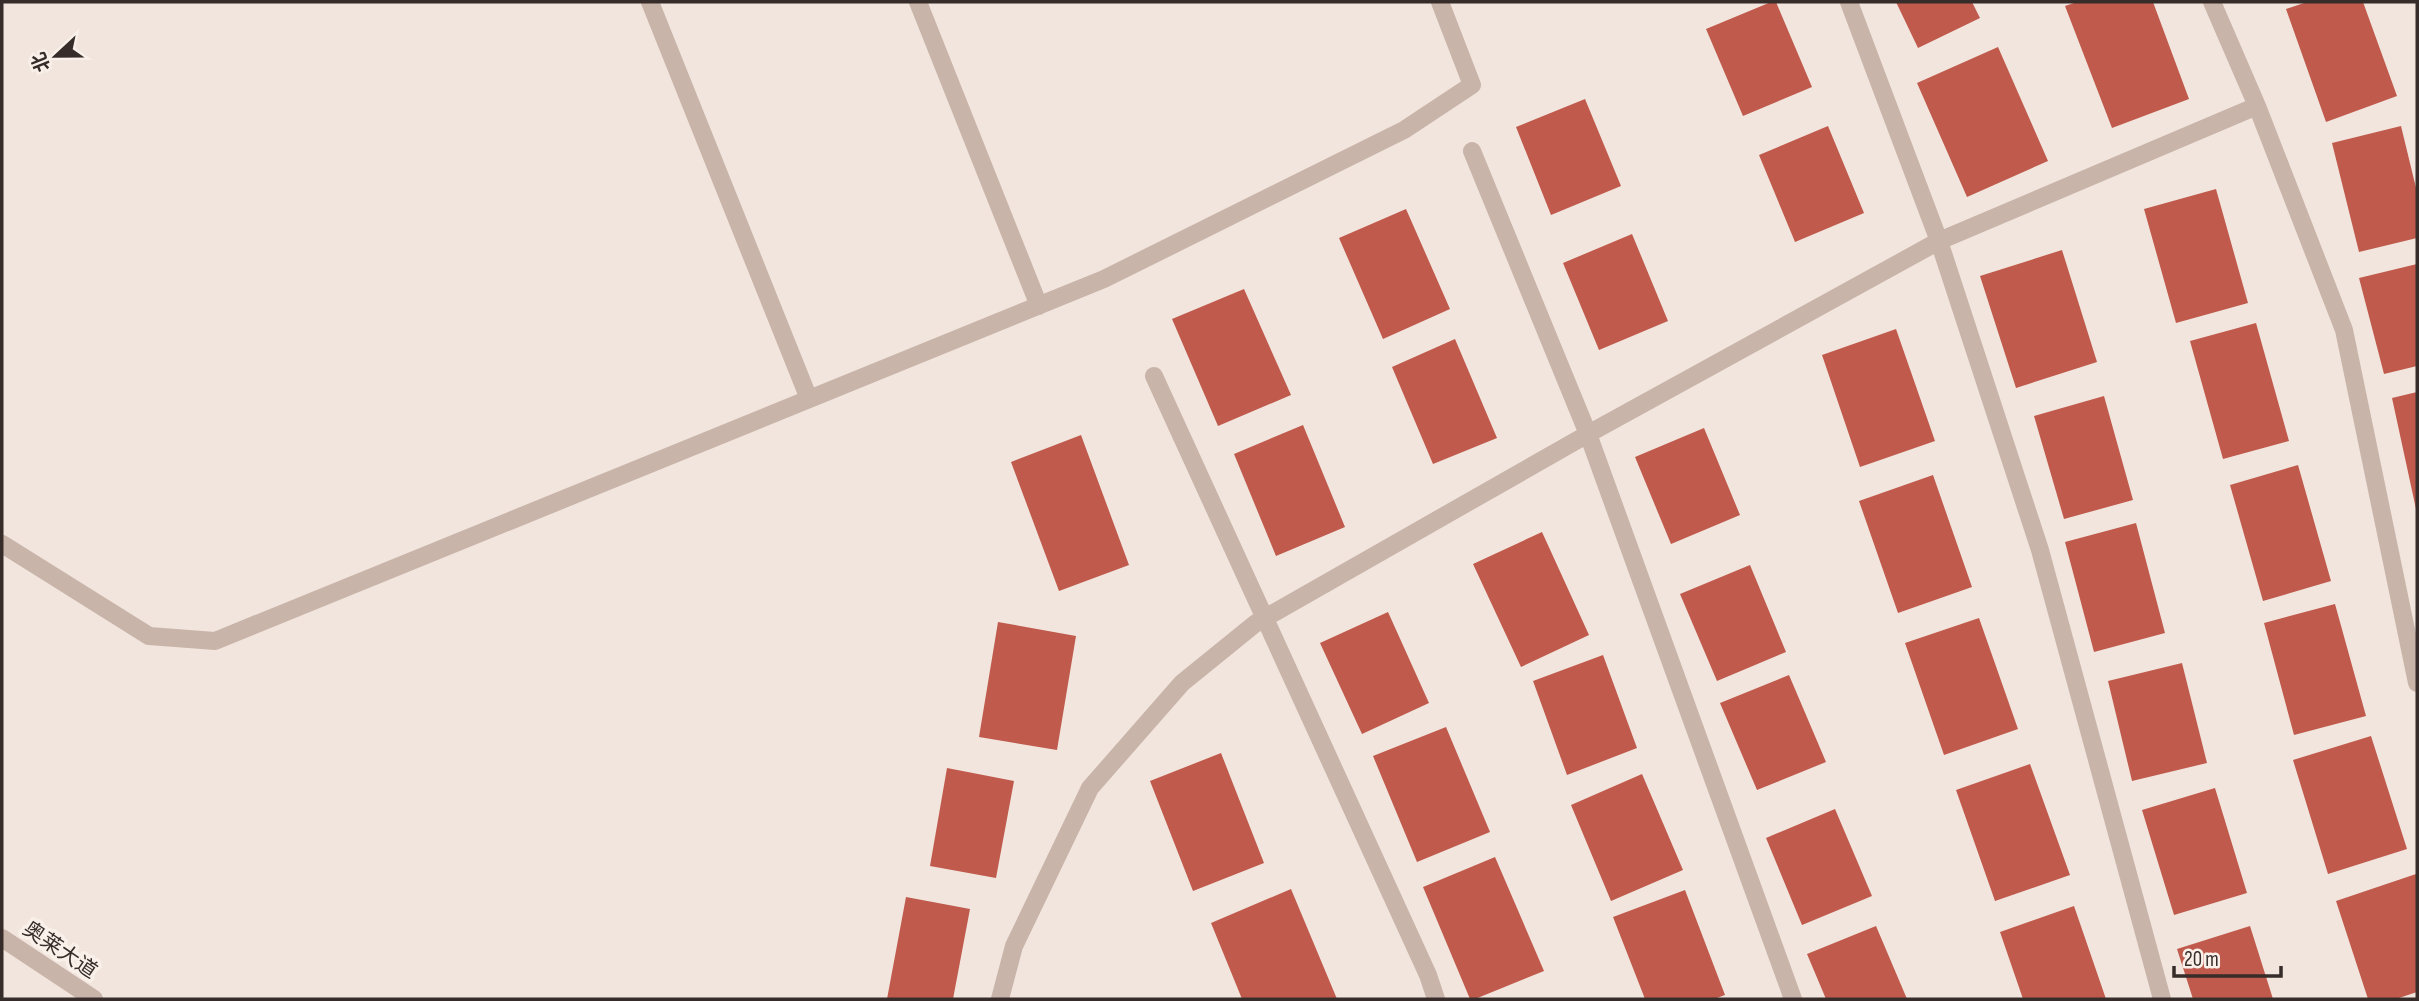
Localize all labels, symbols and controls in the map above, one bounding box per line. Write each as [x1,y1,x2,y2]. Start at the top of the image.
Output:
north arrow [21,21,91,91]
text: 北 [27,49,56,75]
street label: 奥莱大道 [18,916,102,984]
scale bar [2174,934,2281,978]
text: 20 m [2184,947,2219,972]

